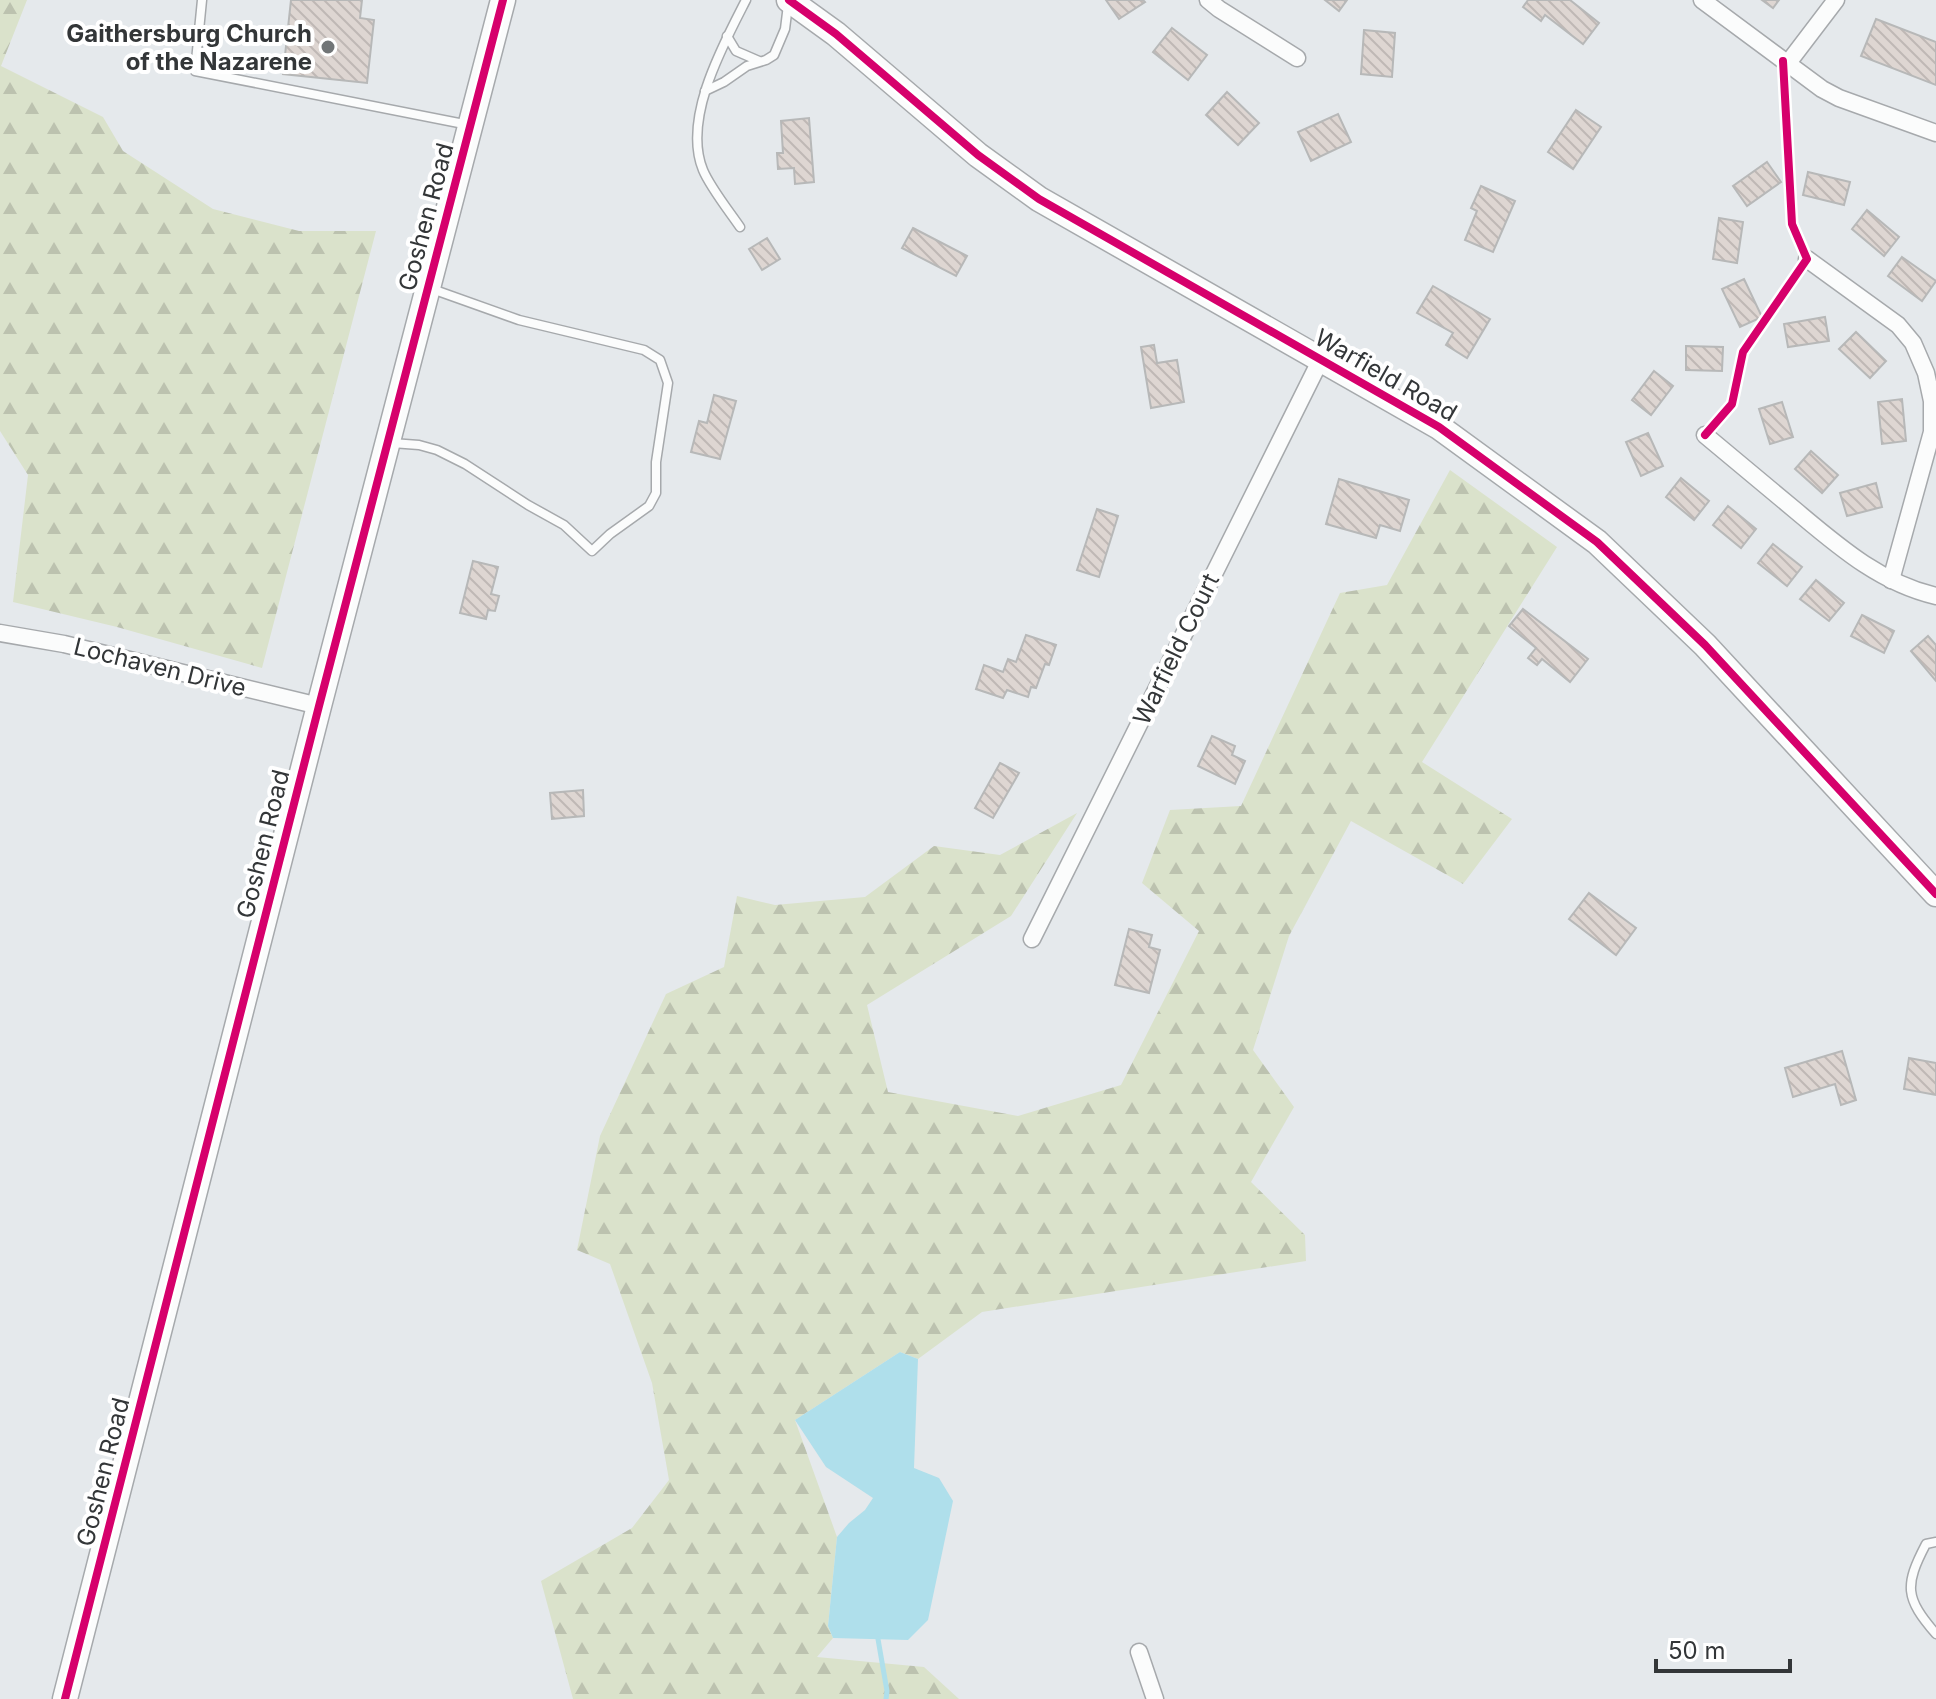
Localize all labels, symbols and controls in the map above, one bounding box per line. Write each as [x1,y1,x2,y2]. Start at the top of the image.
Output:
place label: Gaithersburg Church of the Nazarene [66,19,312,76]
marker: Gaithersburg Church of the Nazarene [319,38,337,56]
street label: Goshen Road [392,140,460,294]
street label: Warfield Road [1310,323,1462,427]
street label: Warfield Court [1127,569,1225,729]
street label: Lochaven Drive [71,632,249,702]
street label: Goshen Road [231,767,295,921]
street label: Goshen Road [71,1395,135,1549]
scale bar [1656,1623,1790,1673]
text: 50 m [1668,1636,1726,1665]

